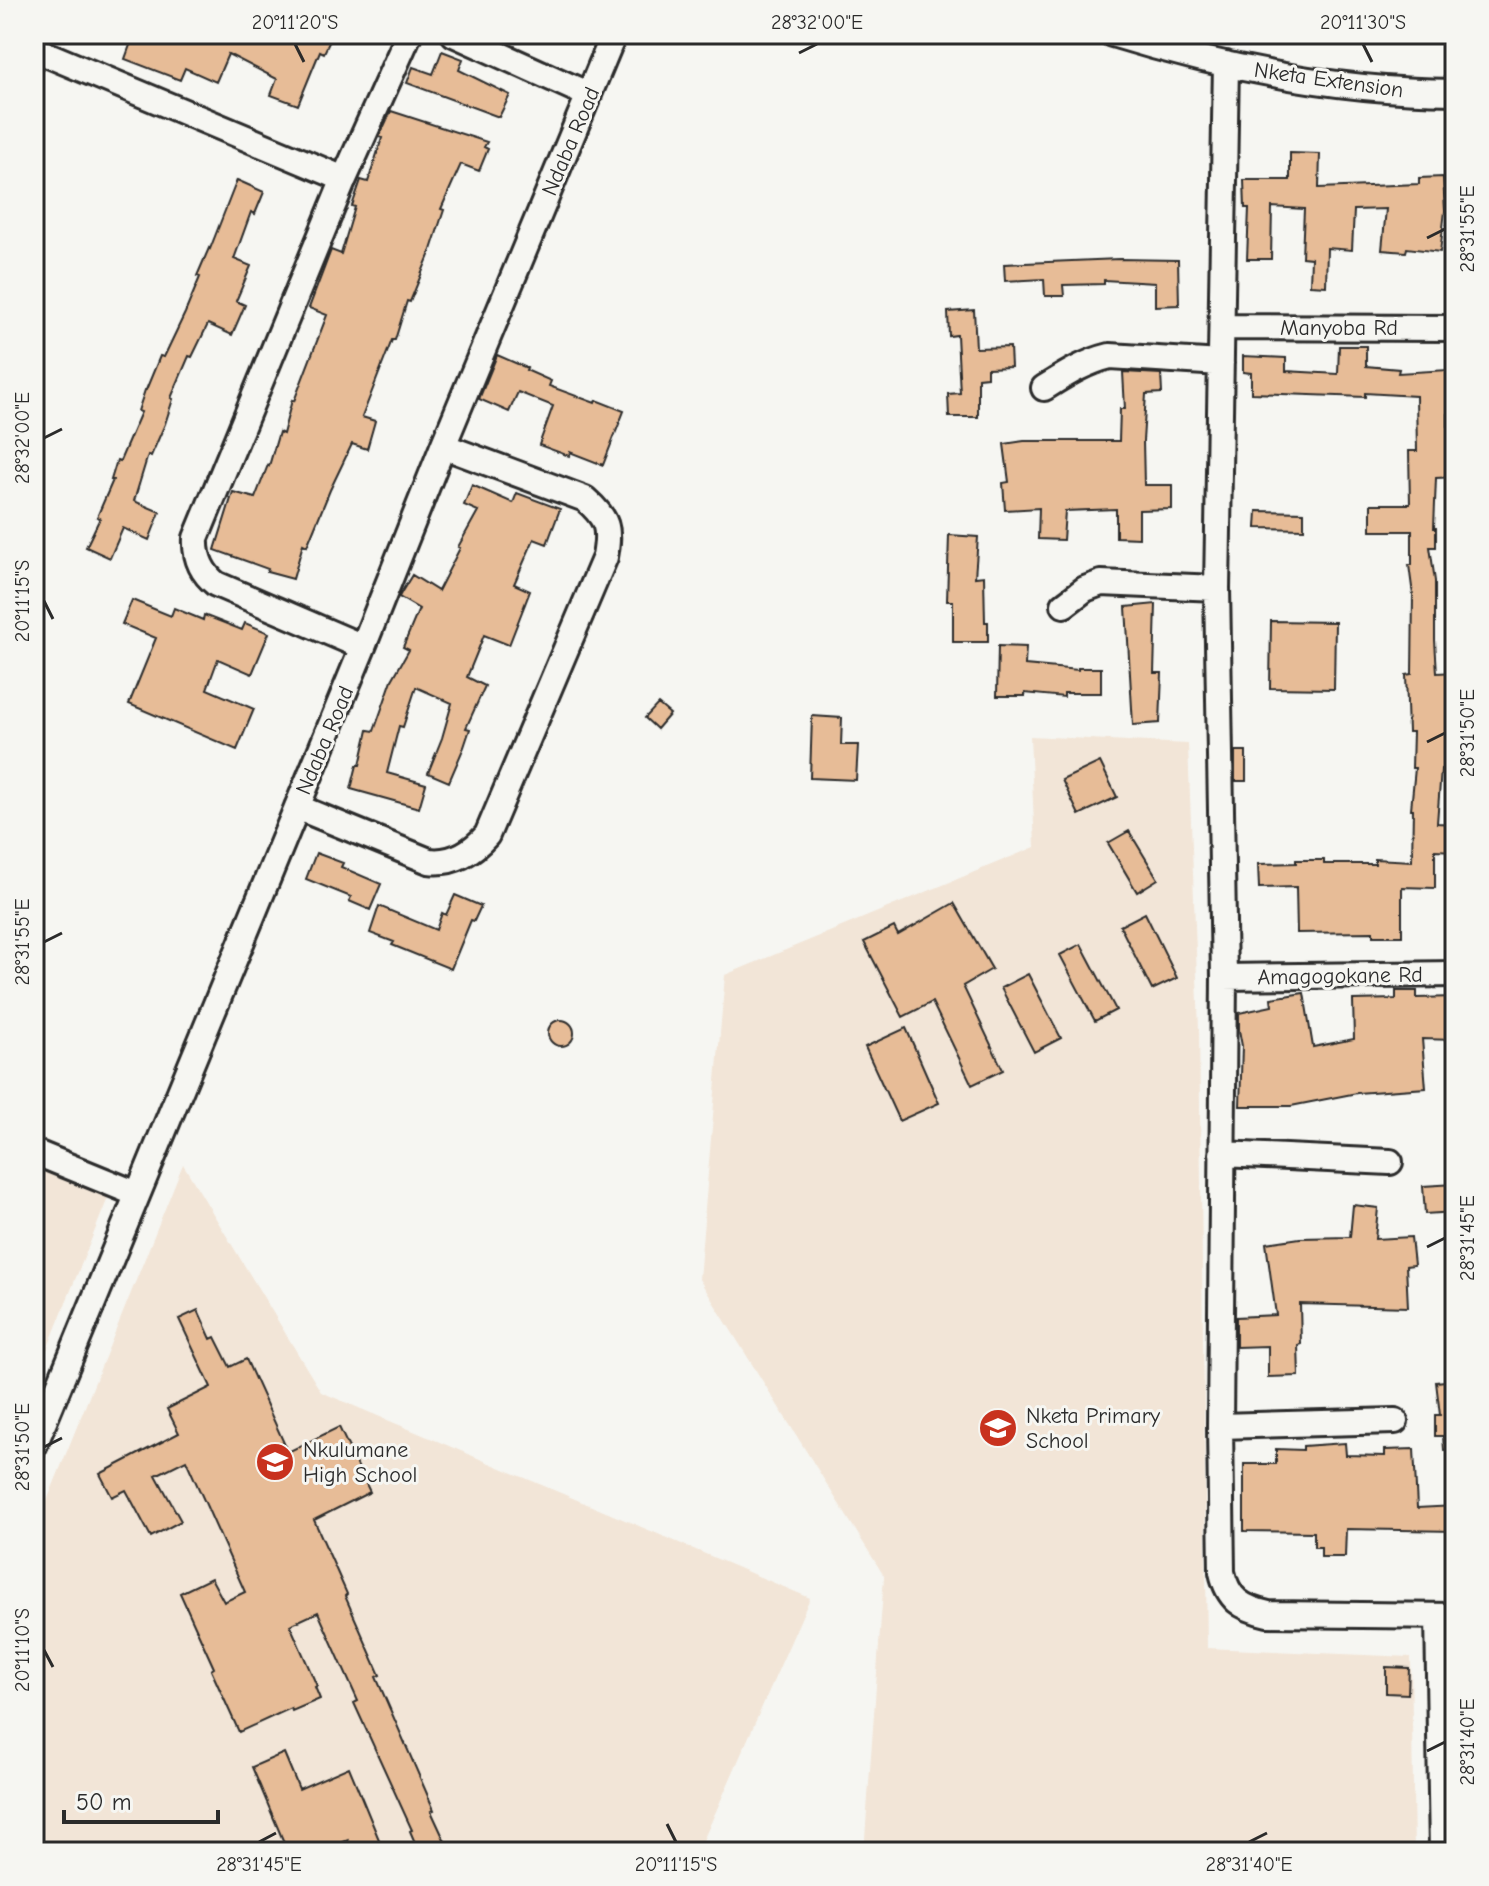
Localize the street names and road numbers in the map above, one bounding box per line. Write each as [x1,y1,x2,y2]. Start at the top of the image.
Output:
street label: Nketa Extension [1253,57,1405,103]
street label: Ndaba Road [536,83,605,200]
street label: Manyoba Rd [1280,315,1398,341]
street label: Ndaba Road [290,682,359,799]
street label: Amagogokane Rd [1257,962,1423,990]

